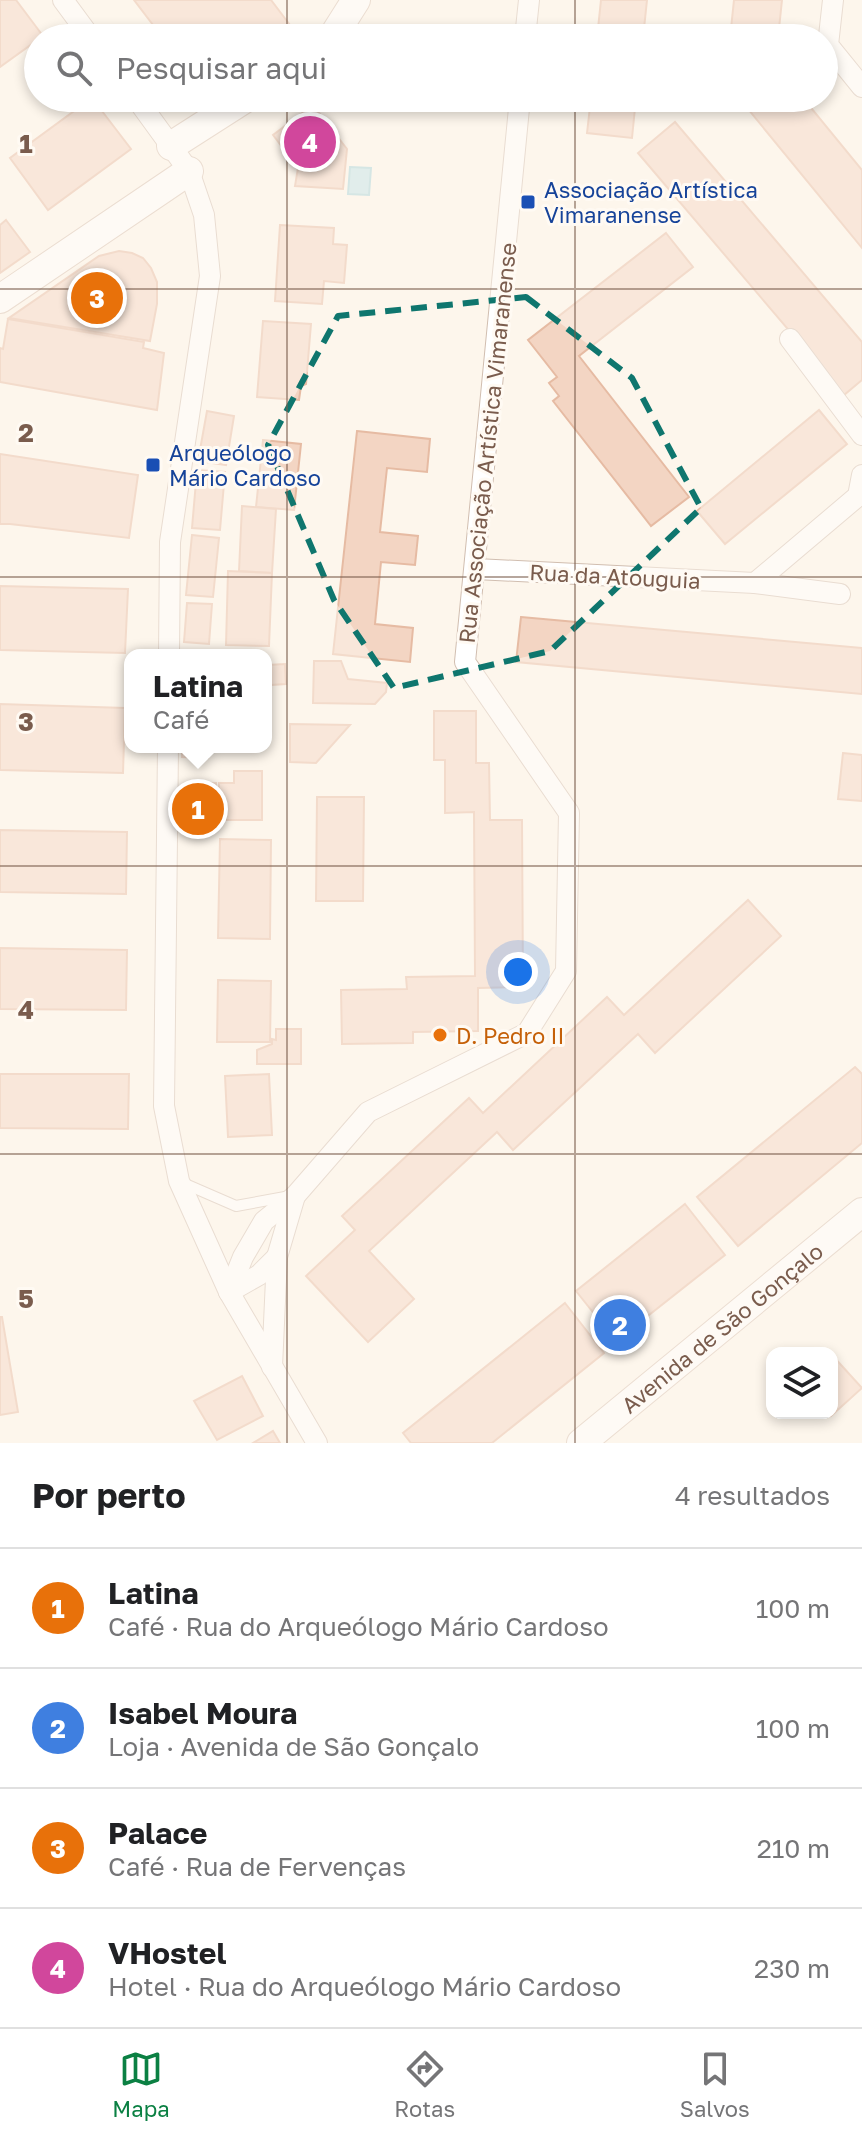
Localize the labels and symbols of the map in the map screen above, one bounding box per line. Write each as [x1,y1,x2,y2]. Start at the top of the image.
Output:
pin: 4 [284,112,336,172]
text: 1 [19,128,33,159]
place label: Associação Artística Vimaranense [544,176,758,228]
marker: Associação Artística Vimaranense [519,193,537,211]
street label: Rua Associação Artística Vimaranense [453,241,521,645]
pin: 3 [71,268,123,328]
text: 2 [18,417,34,448]
place label: Arqueólogo Mário Cardoso [169,439,321,491]
marker: Arqueólogo Mário Cardoso [144,456,162,474]
street label: Rua da Atouguia [529,558,701,594]
text: 3 [18,706,34,737]
pin: 1 [172,779,224,839]
your location [498,952,538,992]
text: 4 [18,994,34,1025]
place label: D. Pedro II [456,1022,564,1049]
marker: D. Pedro II [431,1026,449,1044]
street label: Avenida de São Gonçalo [615,1237,828,1418]
text: 5 [18,1283,34,1314]
pin: 2 [594,1295,646,1355]

